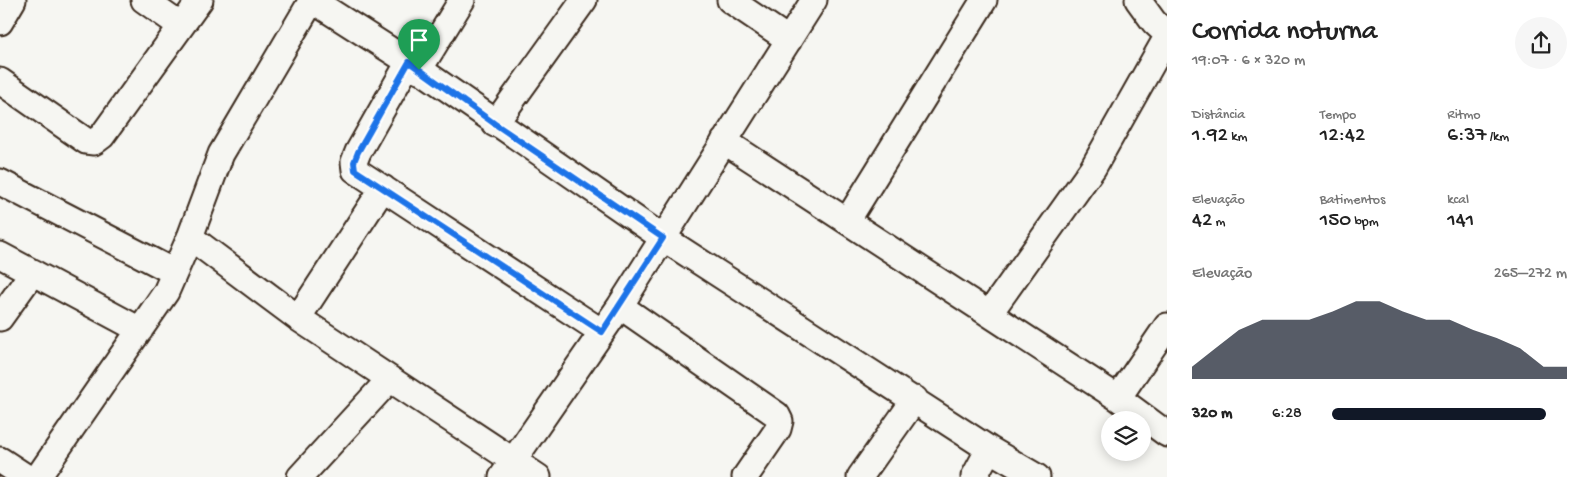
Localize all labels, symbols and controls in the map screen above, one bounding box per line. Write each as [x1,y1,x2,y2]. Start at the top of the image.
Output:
text: Corrida noturna [1192,16,1377,49]
button: share [1515,17,1567,69]
pin [398,19,440,70]
icon: arrive [405,26,433,54]
text: 19:07 · 6 × 320 m [1192,52,1305,71]
text: Distância [1192,107,1245,124]
text: Tempo [1320,107,1356,124]
text: Ritmo [1447,107,1481,124]
text: 1.92 [1192,124,1228,149]
text: 12:42 [1320,124,1365,149]
text: 6:37 [1447,124,1486,149]
text: km [1228,129,1247,146]
text: /km [1486,129,1509,146]
text: Elevação [1192,192,1245,209]
text: Batimentos [1320,192,1385,209]
text: kcal [1447,192,1469,209]
text: 42 [1192,209,1212,234]
text: 150 [1320,209,1351,234]
text: 141 [1447,209,1474,234]
text: m [1212,214,1226,231]
text: bpm [1351,214,1379,231]
text: Elevação [1192,265,1252,284]
text: 265–272 m [1494,265,1567,284]
text: 320 m [1192,405,1232,424]
text: 6:28 [1272,405,1302,424]
map controls [1101,411,1151,461]
button: layers [1101,411,1151,461]

